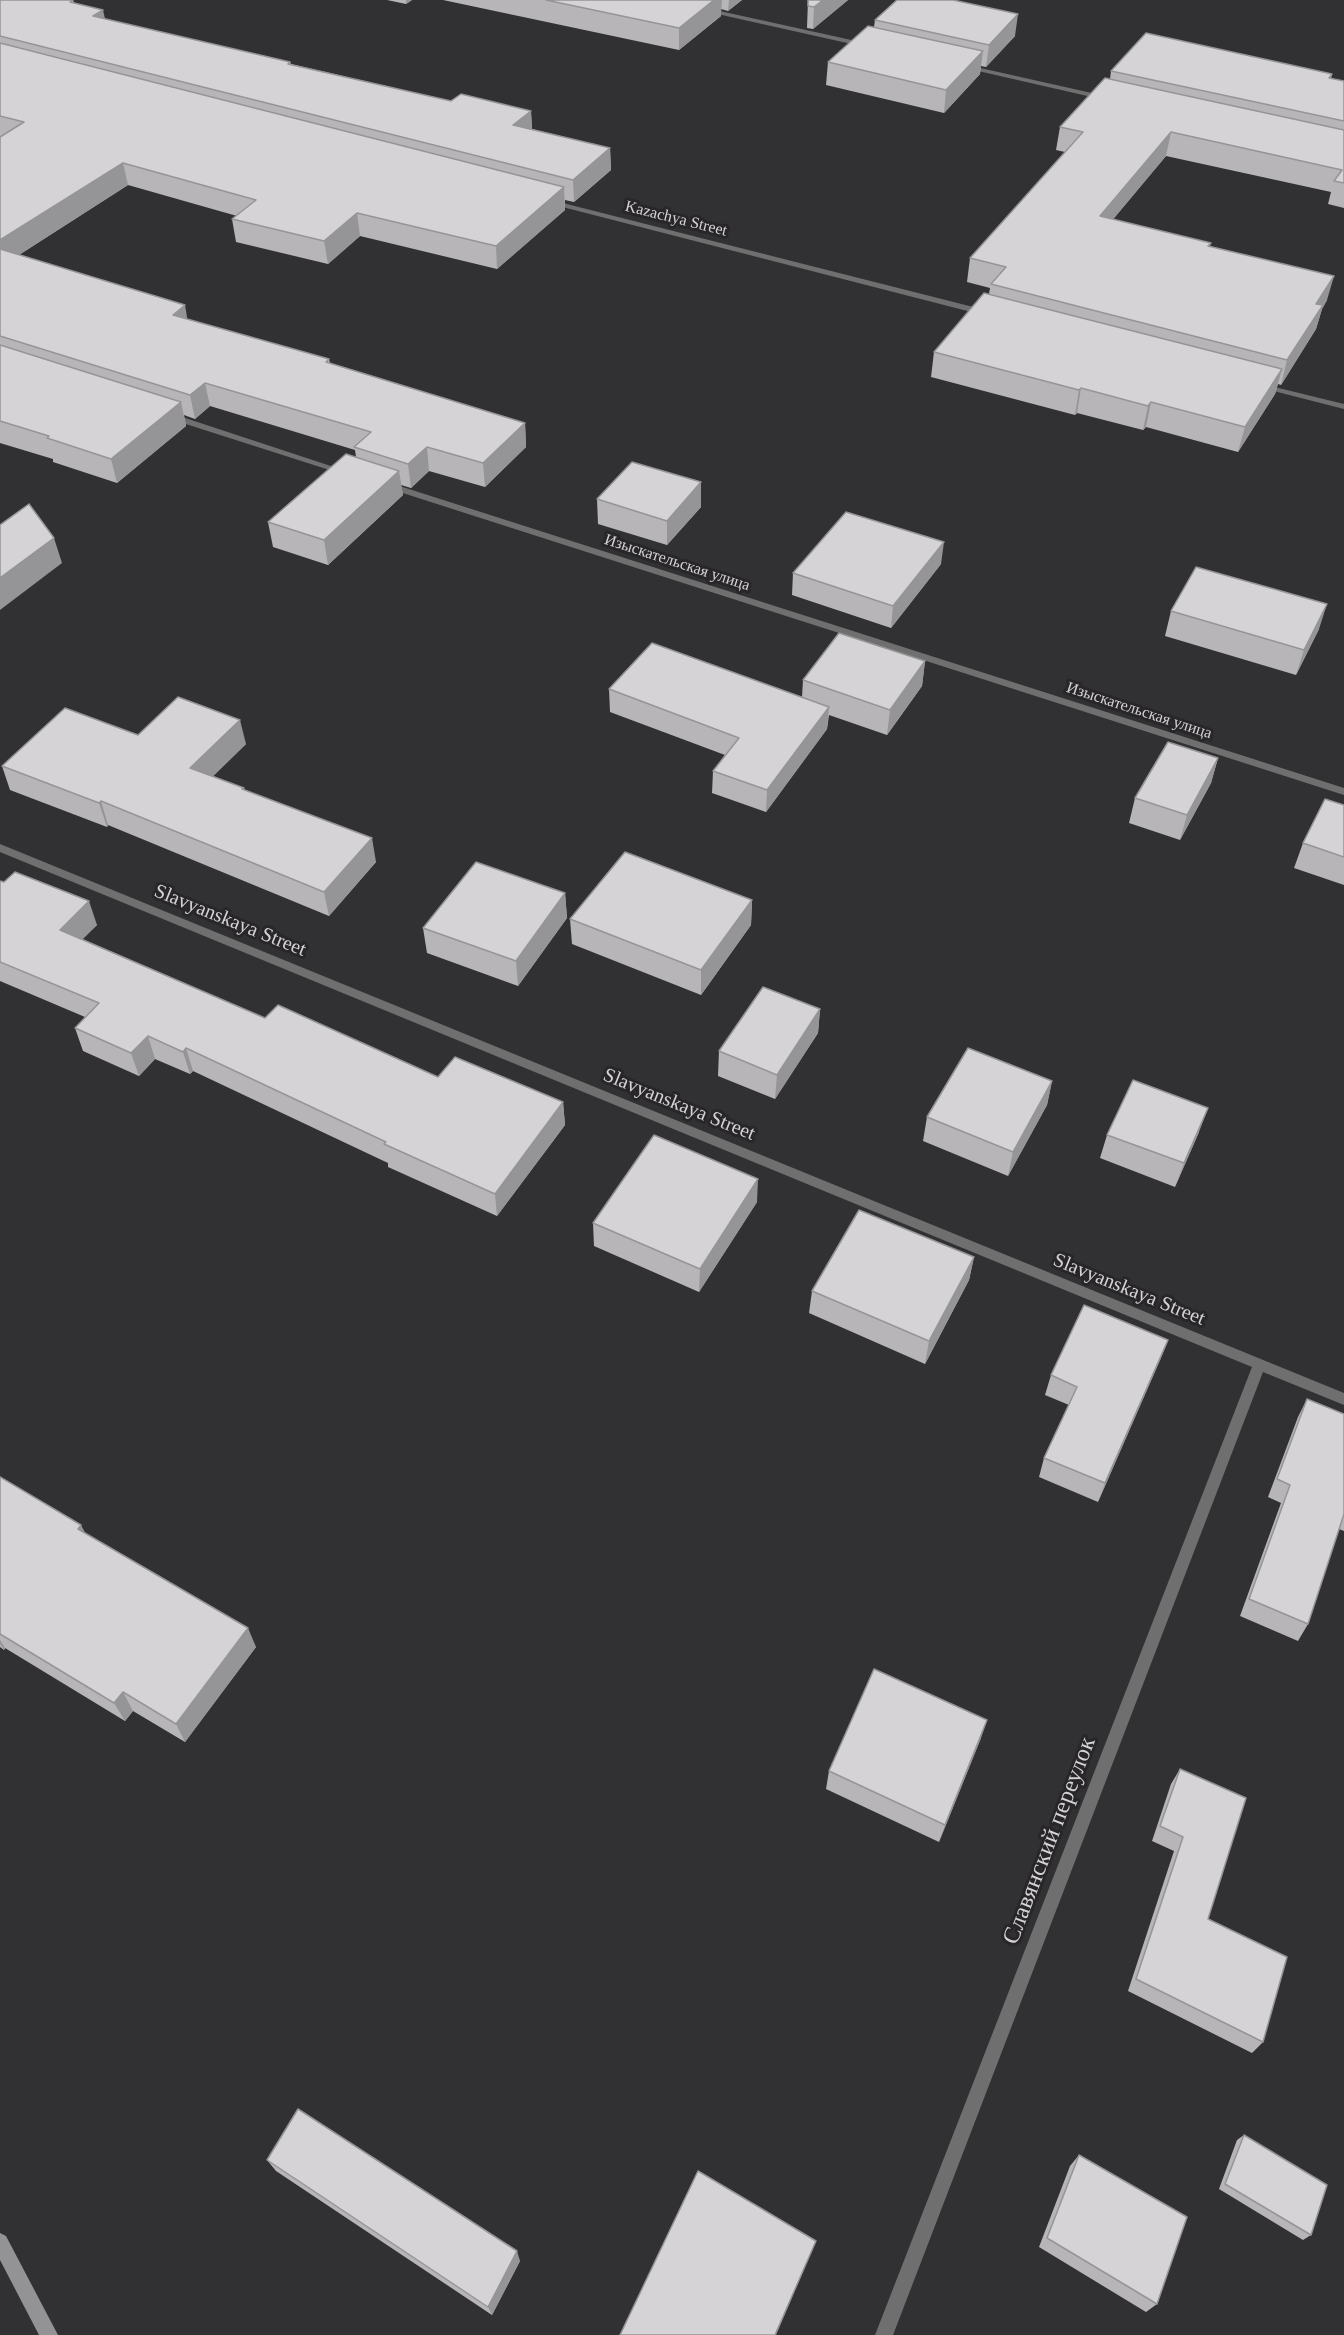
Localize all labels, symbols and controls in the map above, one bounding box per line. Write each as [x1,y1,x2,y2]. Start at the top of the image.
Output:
street label: Kazachya Street [623,197,729,241]
street label: Изыскательская улица [602,530,752,596]
street label: Изыскательская улица [1064,678,1214,744]
street label: Slavyanskaya Street [151,880,309,962]
street label: Slavyanskaya Street [600,1064,758,1146]
street label: Slavyanskaya Street [1050,1249,1208,1331]
street label: Славянский переулок [997,1733,1103,1949]

